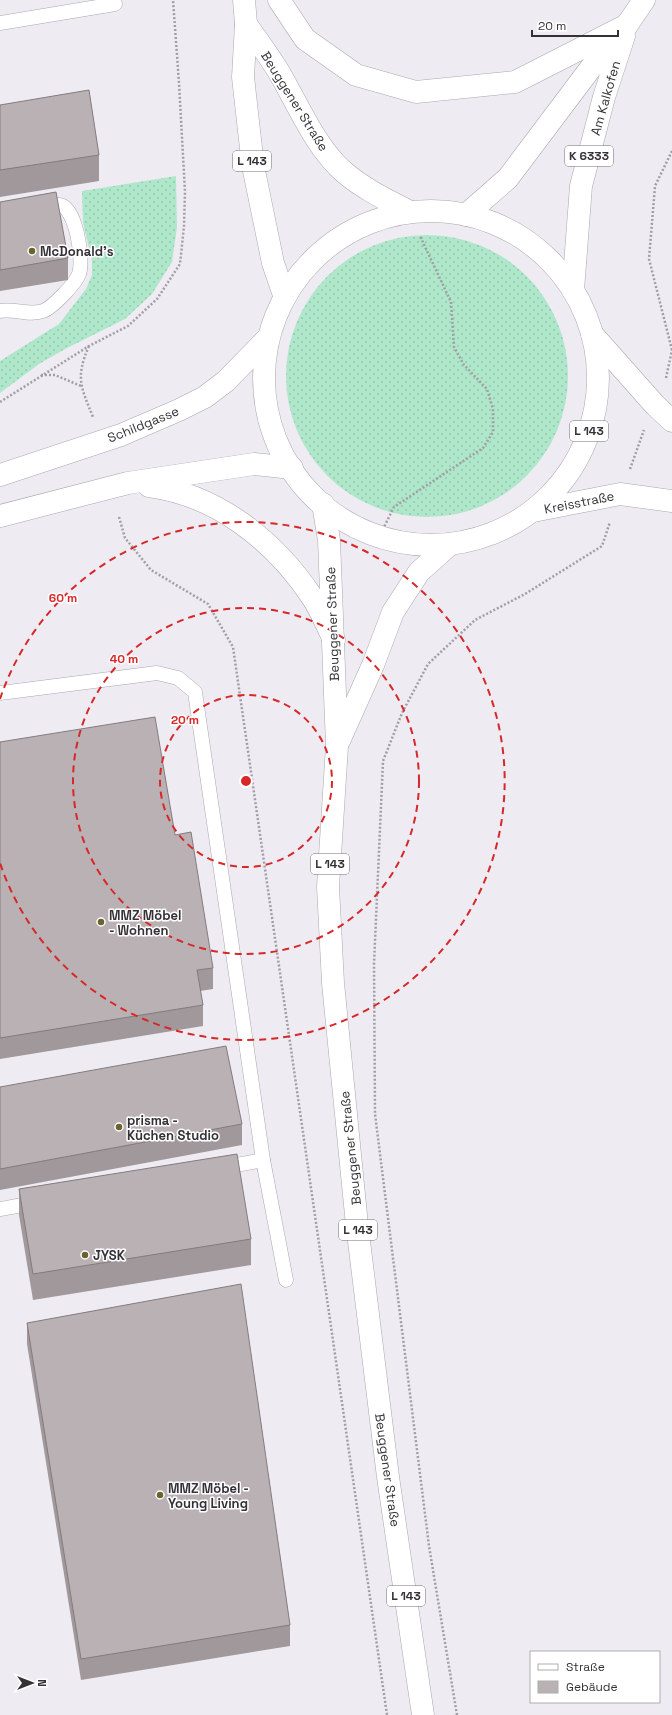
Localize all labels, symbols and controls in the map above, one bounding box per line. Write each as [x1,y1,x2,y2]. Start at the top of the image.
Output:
scale bar [532,12,618,38]
text: 20 m [538,18,566,34]
street label: Beuggener Straße [257,48,332,154]
street label: Am Kalkofen [587,59,624,137]
road number: K 6333 [565,146,613,166]
road number: L 143 [233,151,271,171]
place label: McDonald's [40,243,114,260]
marker: McDonald's [27,246,37,256]
street label: Schildgasse [105,402,181,447]
road number: L 143 [570,421,608,441]
street label: Kreisstraße [543,487,616,518]
street label: Beuggener Straße [322,566,343,681]
text: 60 m [49,590,77,606]
text: 40 m [110,651,138,667]
text: 20 m [171,712,199,728]
centre of rings [239,774,253,788]
road number: L 143 [311,854,349,874]
place label: MMZ Möbel - Wohnen [109,907,181,939]
marker: MMZ Möbel - Wohnen [96,917,106,927]
street label: Beuggener Straße [336,1090,365,1206]
place label: prisma - Küchen Studio [127,1112,219,1144]
marker: prisma - Küchen Studio [114,1122,124,1132]
road number: L 143 [339,1220,377,1240]
place label: JYSK [93,1247,126,1264]
marker: JYSK [80,1250,90,1260]
street label: Beuggener Straße [371,1412,404,1528]
place label: MMZ Möbel - Young Living [168,1480,249,1512]
marker: MMZ Möbel - Young Living [155,1490,165,1500]
road number: L 143 [387,1586,425,1606]
legend [530,1651,660,1703]
text: Straße [566,1659,605,1675]
north arrow [12,1663,52,1703]
text: N [35,1679,49,1687]
text: Gebäude [566,1679,618,1695]

